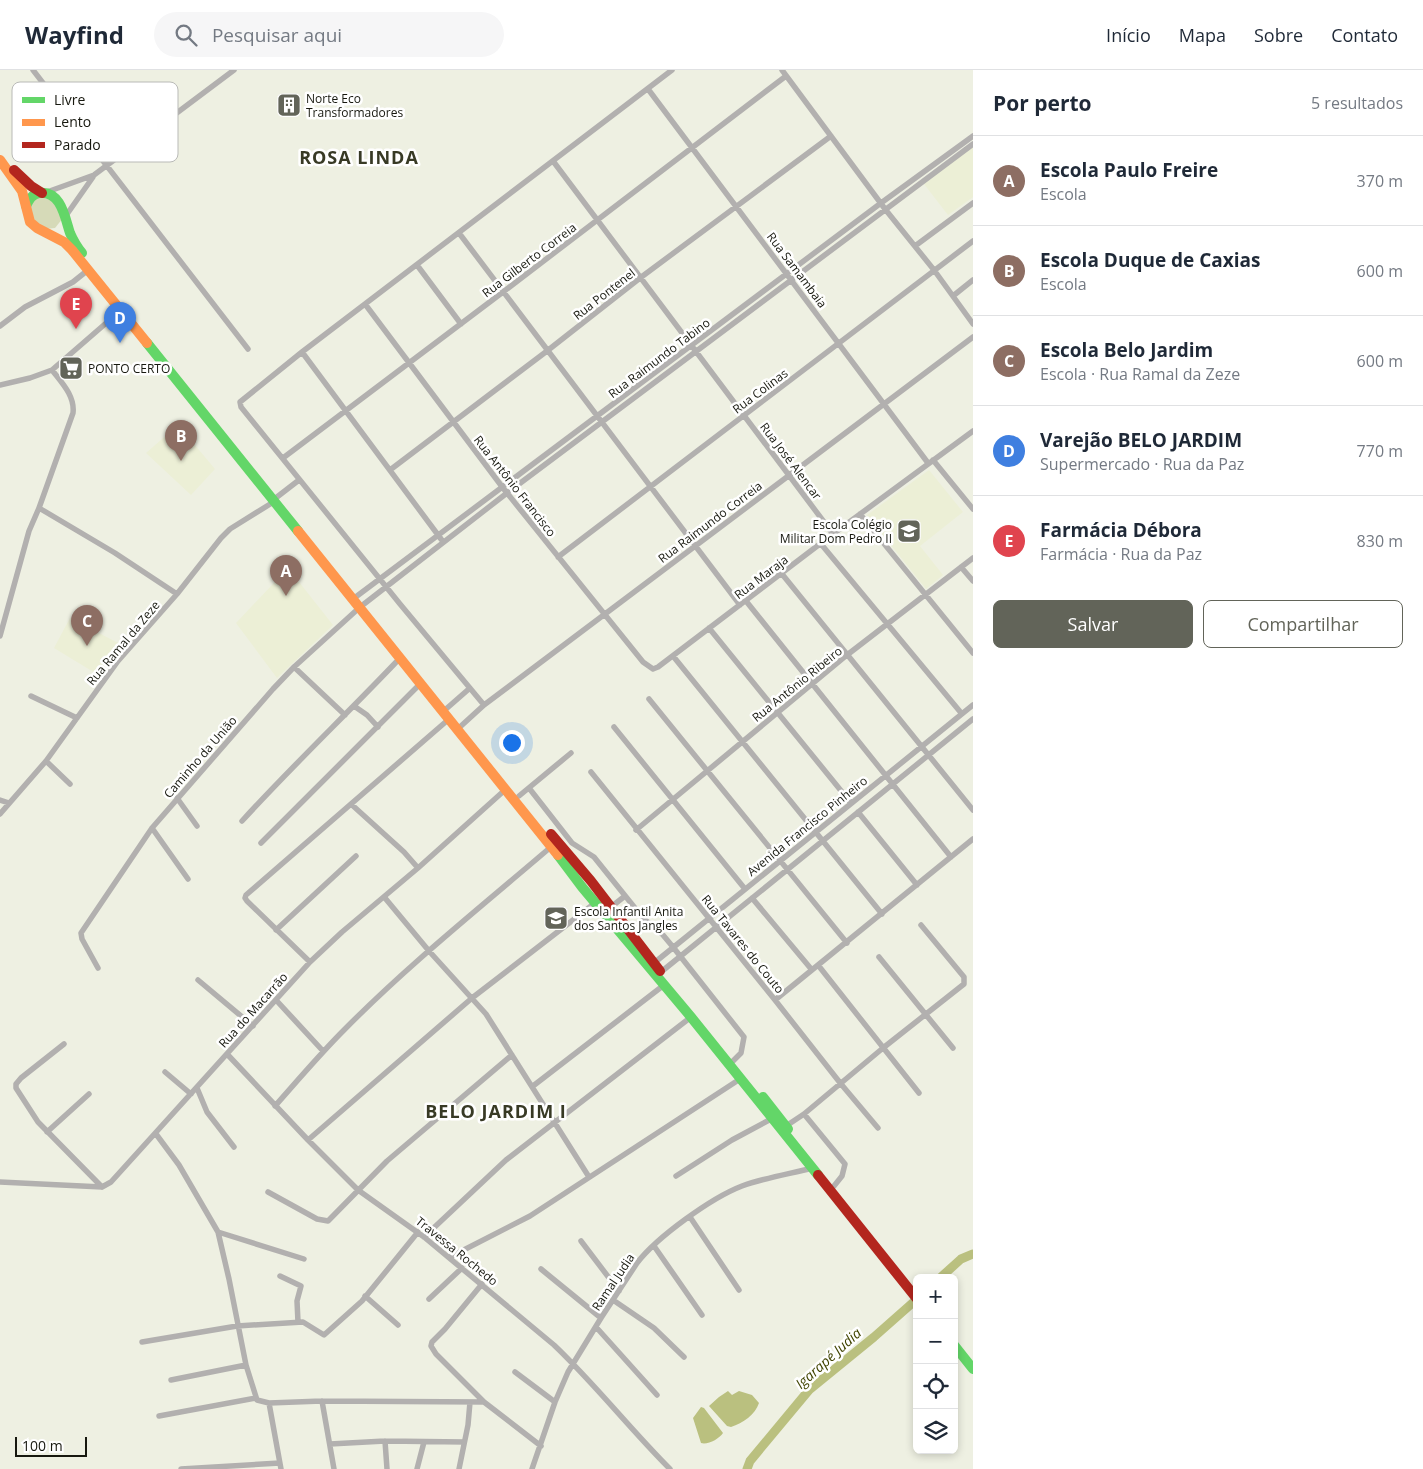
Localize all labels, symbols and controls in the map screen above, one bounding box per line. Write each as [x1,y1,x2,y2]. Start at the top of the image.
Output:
search box [154,12,504,57]
text: Wayfind [25,18,124,51]
icon: search [172,21,200,49]
text: Pesquisar aqui [212,22,342,48]
text: Início [1106,23,1151,47]
text: Mapa [1179,23,1226,47]
text: Sobre [1254,23,1303,47]
text: Contato [1331,23,1398,47]
legend [12,82,178,162]
text: Por perto [993,89,1092,117]
text: Livre [54,90,86,109]
place label: Norte Eco Transformadores [306,90,403,121]
building icon: Norte Eco Transformadores [276,92,302,118]
text: 5 resultados [1311,92,1403,114]
text: Lento [54,112,91,131]
text: Parado [54,135,101,154]
district label: ROSA LINDA [299,145,419,169]
text: Escola Paulo Freire [1040,157,1218,183]
text: A [1003,170,1015,192]
text: 370 m [1357,170,1403,192]
text: Escola [1040,183,1087,205]
street label: Rua Gilberto Correia [478,219,580,301]
street label: Rua Samambaia [763,229,831,311]
text: Escola Duque de Caxias [1040,247,1261,273]
text: B [1004,260,1014,282]
text: 600 m [1357,260,1403,282]
street label: Rua Pontenel [569,264,639,324]
text: Escola [1040,273,1087,295]
pin: E [60,288,92,329]
pin: D [104,302,136,343]
street label: Rua Raimundo Tabino [605,314,713,402]
text: Escola Belo Jardim [1040,337,1213,363]
text: C [1004,350,1014,372]
text: 600 m [1357,350,1403,372]
supermarket icon: PONTO CERTO [58,355,84,381]
place label: PONTO CERTO [88,360,170,377]
text: Escola · Rua Ramal da Zeze [1040,363,1240,385]
street label: Rua Colinas [729,364,791,417]
street label: Rua José Alencar [756,419,826,503]
pin: B [165,420,197,461]
text: Varejão BELO JARDIM [1040,427,1242,453]
street label: Rua Antônio Francisco [470,432,560,540]
text: D [1003,440,1015,462]
text: 770 m [1357,440,1403,462]
text: Supermercado · Rua da Paz [1040,453,1244,475]
street label: Rua Raimundo Correia [654,477,766,567]
place label: Escola Colégio Militar Dom Pedro II [780,516,892,547]
text: Farmácia Débora [1040,517,1202,543]
school or university icon: Escola Colégio Militar Dom Pedro II [896,518,922,544]
text: E [1005,530,1013,552]
text: 830 m [1357,530,1403,552]
text: Farmácia · Rua da Paz [1040,543,1202,565]
street label: Rua Maraja [731,551,791,603]
pin: A [270,555,302,596]
street label: Rua Ramal da Zeze [83,597,164,689]
button: Salvar [993,600,1193,648]
button: Compartilhar [1203,600,1403,648]
pin: C [71,605,103,646]
street label: Rua Antônio Ribeiro [748,642,846,726]
street label: Caminho da União [160,712,240,802]
your location [499,730,525,756]
street label: Avenida Francisco Pinheiro [743,772,871,880]
street label: Rua Tavares do Couto [698,891,788,997]
place label: Escola Infantil Anita dos Santos Jangles [574,903,683,934]
school or university icon: Escola Infantil Anita dos Santos Jangles [543,905,569,931]
street label: Rua do Macarrão [215,969,291,1051]
district label: BELO JARDIM I [425,1099,567,1123]
street label: Travessa Rochedo [412,1213,502,1289]
street label: Ramal Judia [588,1250,638,1314]
map controls [913,1274,958,1454]
button: + [913,1274,958,1319]
button: − [913,1319,958,1364]
water label: Igarapé Judia [791,1323,865,1393]
button: locate [913,1364,958,1409]
button: layers [913,1409,958,1454]
scale bar [15,1434,88,1457]
text: 100 m [22,1436,63,1455]

